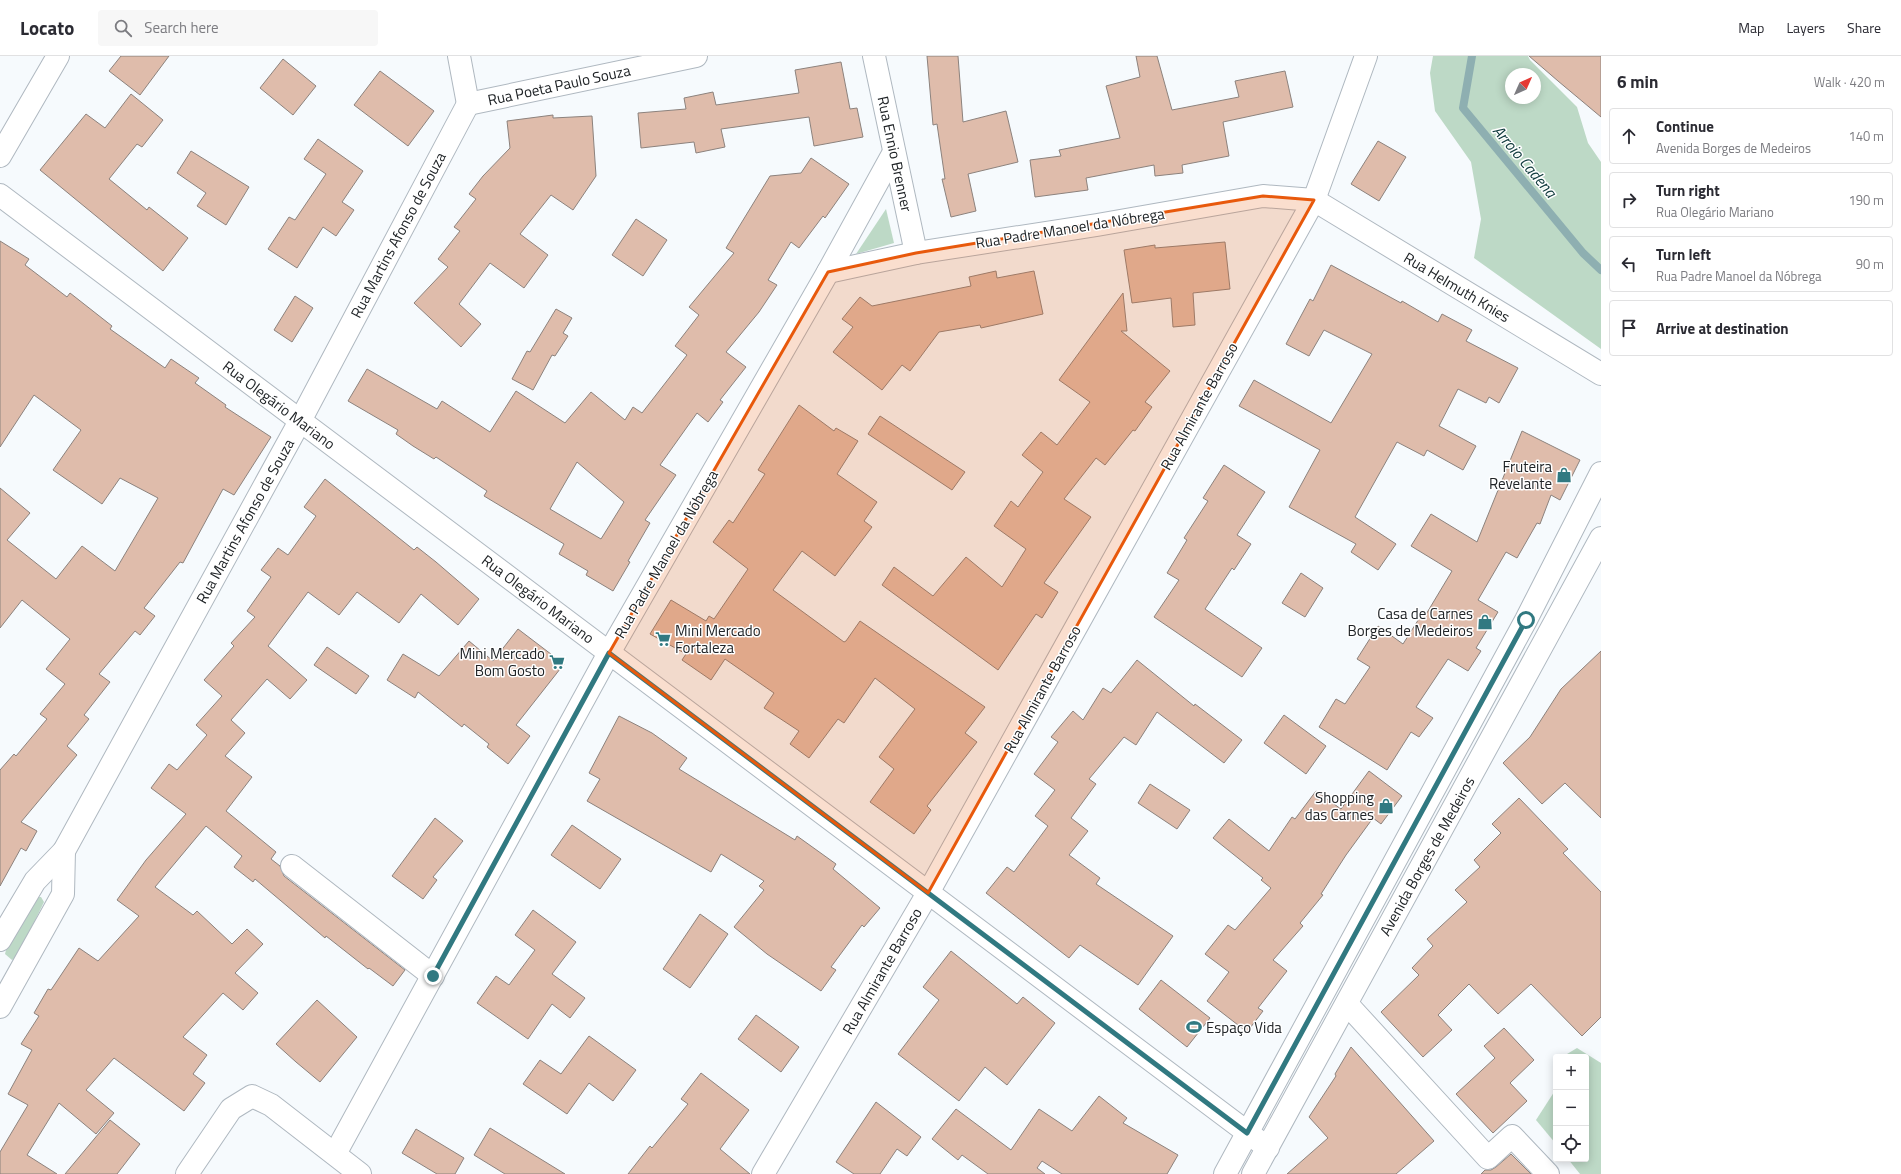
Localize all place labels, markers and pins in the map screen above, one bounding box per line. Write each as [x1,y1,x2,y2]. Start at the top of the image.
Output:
place label: Fruteira Revelante [1489,455,1552,495]
shop icon: Fruteira Revelante [1555,466,1573,484]
place label: Casa de Carnes Borges de Medeiros [1348,602,1473,642]
shop icon: Casa de Carnes Borges de Medeiros [1476,613,1494,631]
place label: Mini Mercado Fortaleza [675,619,761,659]
supermarket icon: Mini Mercado Fortaleza [654,630,672,648]
place label: Mini Mercado Bom Gosto [459,642,545,682]
supermarket icon: Mini Mercado Bom Gosto [548,653,566,671]
place label: Shopping das Carnes [1305,786,1374,826]
shop icon: Shopping das Carnes [1377,797,1395,815]
place label: Espaço Vida [1206,1016,1282,1039]
sports icon: Espaço Vida [1185,1018,1203,1036]

